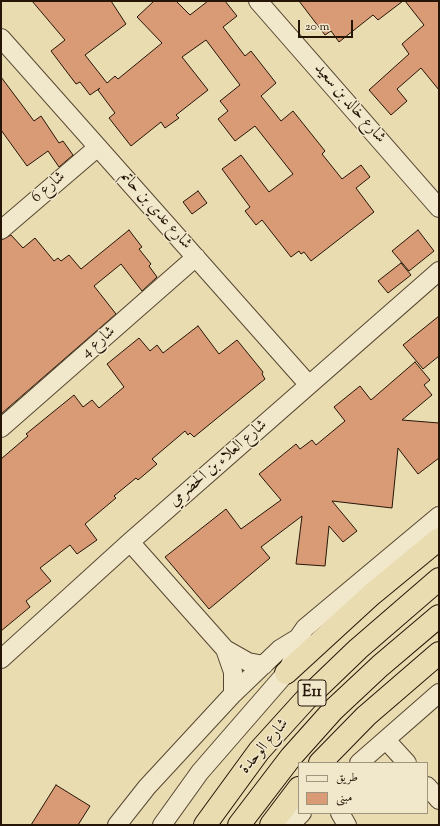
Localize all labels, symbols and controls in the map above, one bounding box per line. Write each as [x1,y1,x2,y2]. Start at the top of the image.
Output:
scale bar [300,12,355,38]
text: 20 m [305,18,329,36]
street label: شارع خالد بن سعيد [309,60,389,148]
street label: شارع 6 [28,168,70,208]
street label: شارع عدي بن حاتم [115,168,195,254]
street label: شارع 4 [78,323,120,363]
street label: شارع العلاء بن الحضرمي [166,416,272,512]
road number: E11 [298,680,326,706]
street label: شارع الوحدة [236,716,294,778]
legend [298,762,428,814]
text: طريق [336,769,358,787]
text: مبنى [336,789,352,807]

